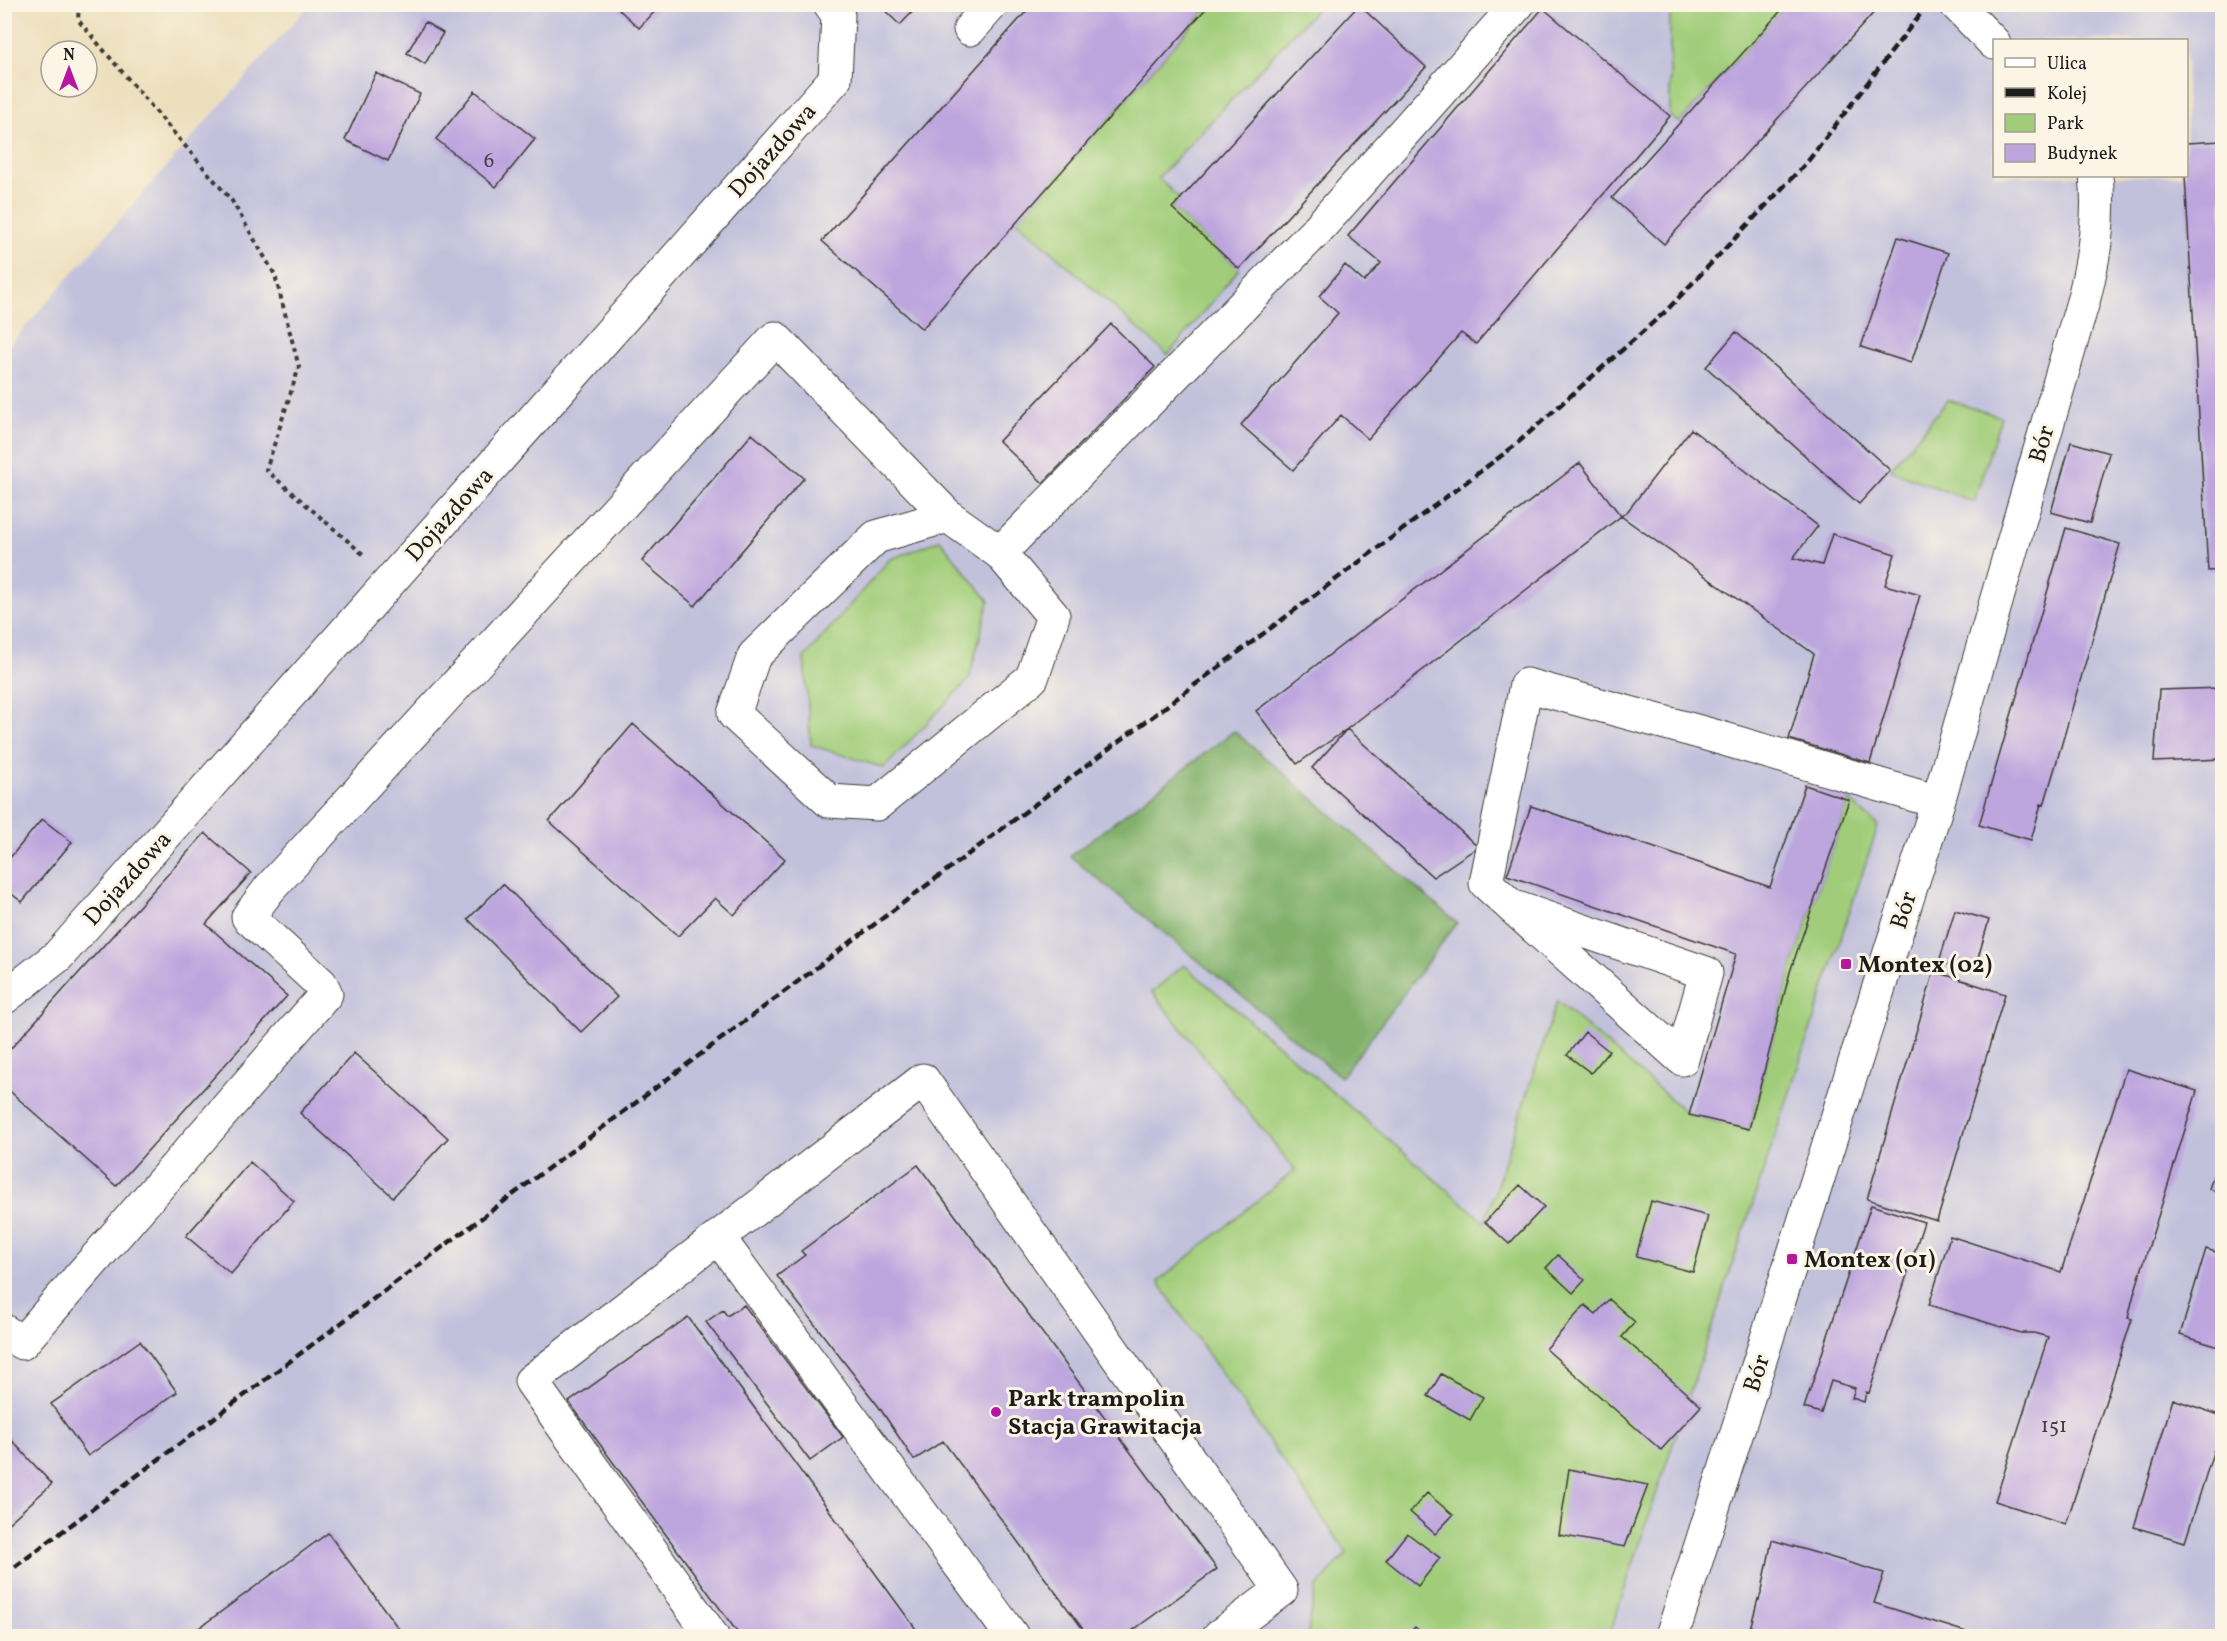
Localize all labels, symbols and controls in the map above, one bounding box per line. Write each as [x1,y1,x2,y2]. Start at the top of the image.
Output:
north arrow [39,39,99,99]
legend [1993,39,2188,177]
text: N [63,45,75,67]
text: Ulica [2047,52,2087,77]
text: Kolej [2047,82,2087,107]
street label: Dojazdowa [721,96,825,206]
text: Park [2047,112,2084,137]
text: Budynek [2047,142,2118,167]
house number: 6 [484,147,494,176]
street label: Bór [2021,422,2064,467]
street label: Dojazdowa [398,460,502,570]
street label: Dojazdowa [76,824,180,934]
street label: Bór [1883,887,1927,934]
place label: Montex (02) [1858,949,1992,983]
marker: Montex (02) [1839,957,1853,971]
place label: Montex (01) [1804,1244,1936,1278]
marker: Montex (01) [1785,1252,1799,1266]
street label: Bór [1736,1350,1780,1397]
place label: Park trampolin Stacja Grawitacja [1008,1383,1202,1445]
marker: Park trampolin Stacja Grawitacja [989,1405,1003,1419]
house number: 151 [2041,1412,2067,1441]

